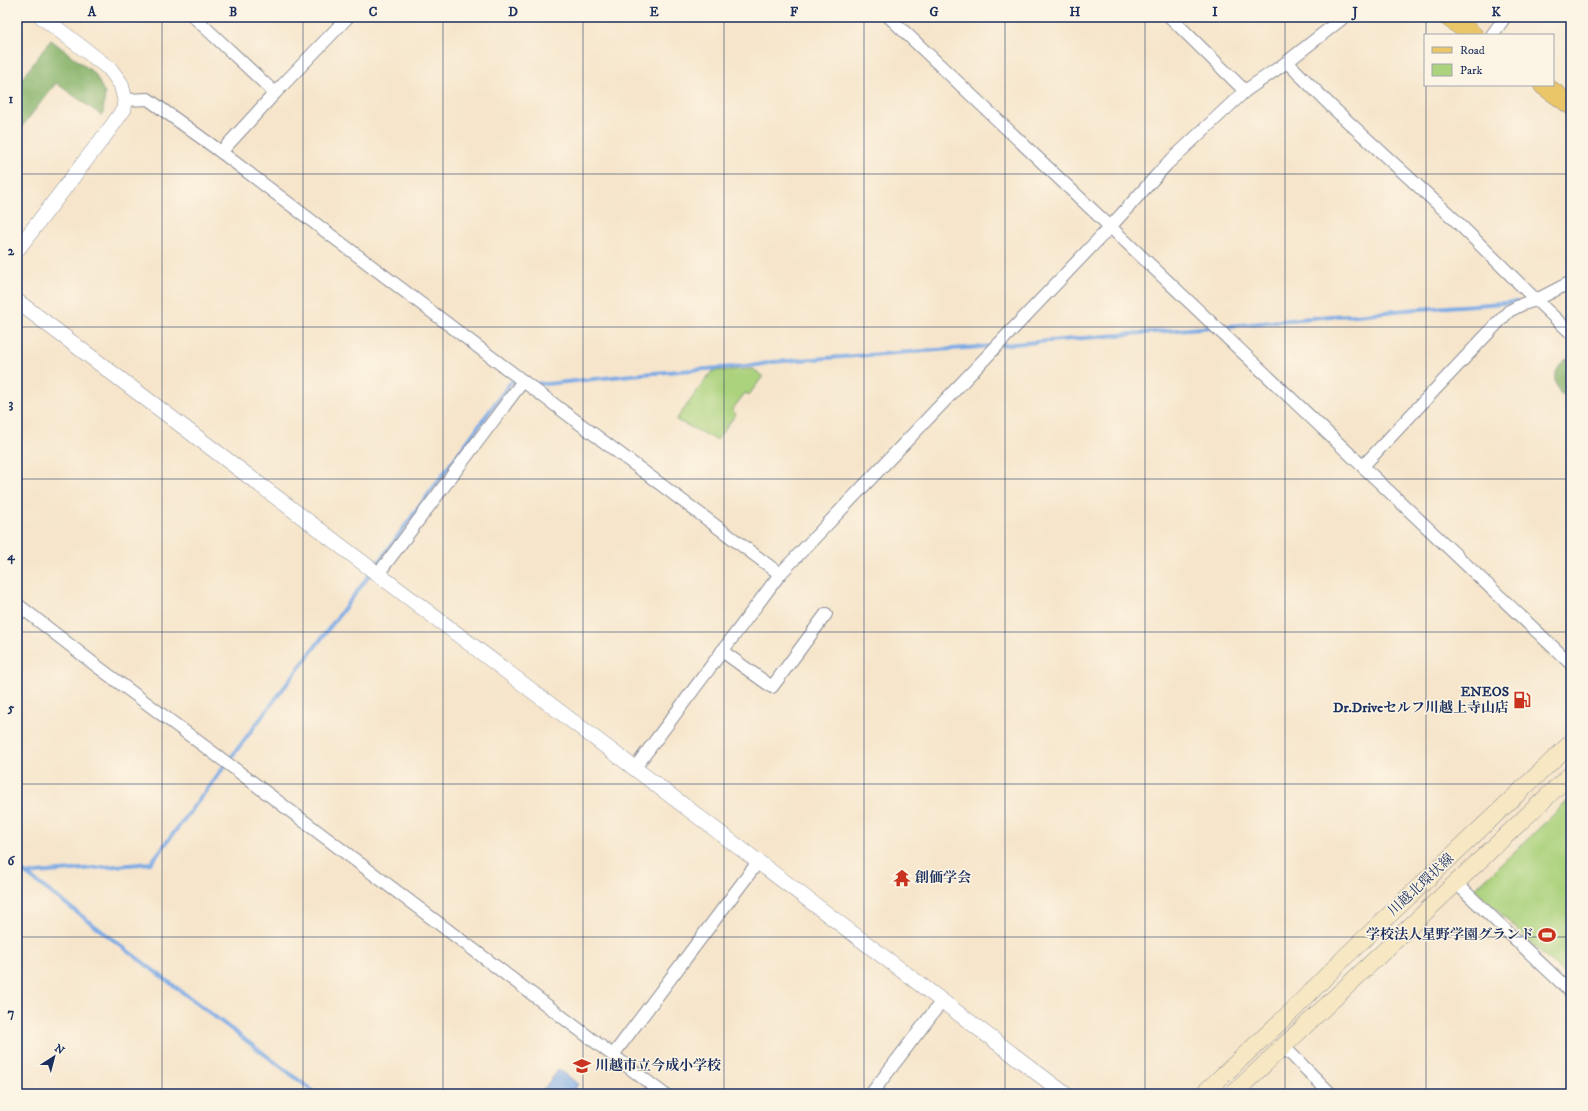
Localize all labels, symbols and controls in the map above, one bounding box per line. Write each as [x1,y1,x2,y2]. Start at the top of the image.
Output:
text: A [87,4,97,20]
text: B [229,4,237,20]
text: C [369,4,378,20]
text: D [508,4,518,20]
text: E [649,4,659,20]
text: F [790,4,799,20]
text: G [929,4,939,20]
text: H [1070,4,1081,20]
text: I [1212,4,1218,20]
text: J [1350,4,1358,21]
text: K [1491,4,1501,20]
legend [1424,34,1554,86]
text: Road [1460,43,1485,58]
text: Park [1460,63,1482,78]
text: 1 [9,91,14,107]
text: 2 [8,243,15,259]
text: 3 [9,396,14,412]
text: 4 [6,548,15,565]
place label: ENEOS Dr.Driveセルフ川越上寺山店 [1333,683,1509,717]
fuel station icon: ENEOS Dr.Driveセルフ川越上寺山店 [1512,690,1532,710]
text: 5 [7,700,15,716]
street label: 川越北環状線 [1384,850,1458,920]
text: 6 [8,853,16,869]
temple icon: 創価学会 [892,868,912,888]
place label: 創価学会 [915,869,971,887]
sports icon: 学校法人星野学園グランド [1537,925,1557,945]
place label: 学校法人星野学園グランド [1366,926,1534,944]
text: 7 [8,1005,15,1021]
north arrow [34,1037,74,1077]
text: N [52,1041,67,1058]
school or university icon: 川越市立今成小学校 [572,1056,592,1076]
place label: 川越市立今成小学校 [595,1057,721,1075]

